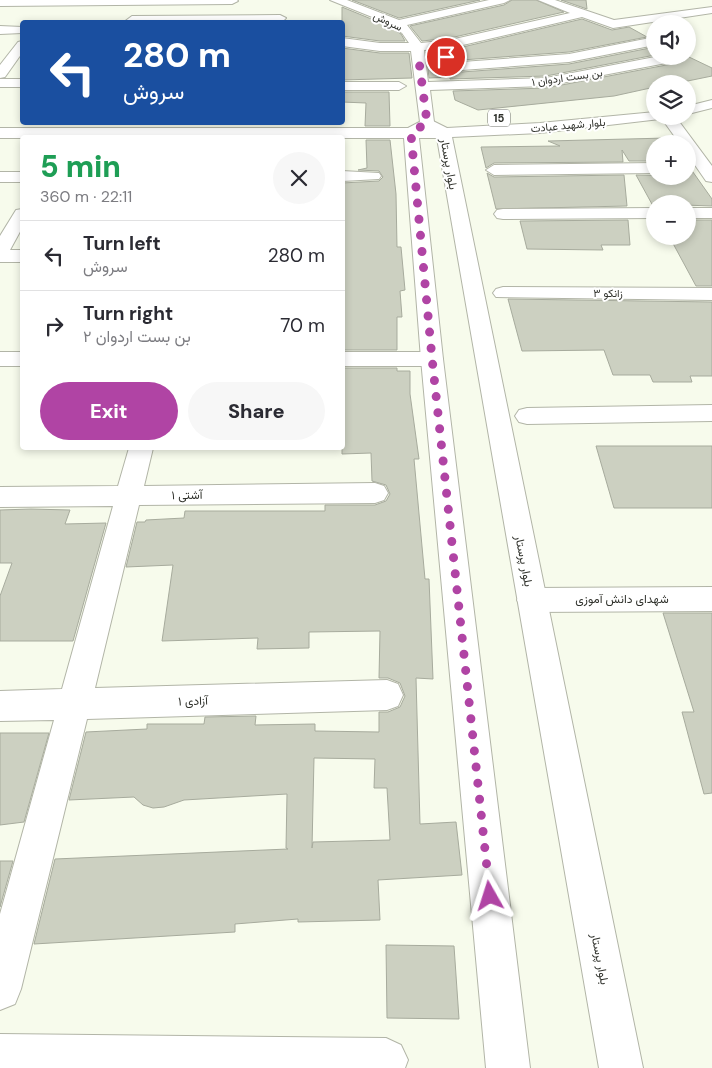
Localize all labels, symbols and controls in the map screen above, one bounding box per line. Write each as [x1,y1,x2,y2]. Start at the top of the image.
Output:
street label: سروش [371,8,405,34]
map controls [646,15,696,245]
button: sound [646,15,696,65]
text: 280 m [123,32,231,78]
pin [425,36,467,78]
icon: left [40,40,105,105]
icon: arrive [432,43,460,71]
street label: بن بست اردوان ۱ [531,65,603,89]
button: layers [646,75,696,125]
text: سروش [123,77,184,106]
road number: 15 [488,110,510,126]
street label: بلوار شهید عبادت [530,115,606,135]
button: + [646,135,696,185]
street label: بلوار پرستار [436,136,461,191]
text: 5 min [40,147,121,186]
button: close [273,152,325,204]
text: 360 m · 22:11 [40,186,132,207]
button: − [646,195,696,245]
text: Turn left [83,231,161,256]
icon: left [40,242,68,270]
text: 280 m [268,243,325,268]
text: سروش [83,256,128,277]
street label: زانکو ۳ [593,286,623,300]
text: Turn right [83,301,173,326]
icon: right [40,312,68,340]
text: 70 m [280,313,325,338]
text: بن بست اردوان ۲ [83,326,191,347]
button: Exit [40,382,178,440]
button: Share [188,382,325,440]
street label: آشتی ۱ [171,487,204,503]
street label: بلوار پرستار [511,533,537,588]
street label: شهدای دانش آموزی [575,591,669,607]
street label: آزادی ۱ [178,692,209,710]
position arrow [463,869,515,921]
street label: بلوار پرستار [587,931,613,986]

